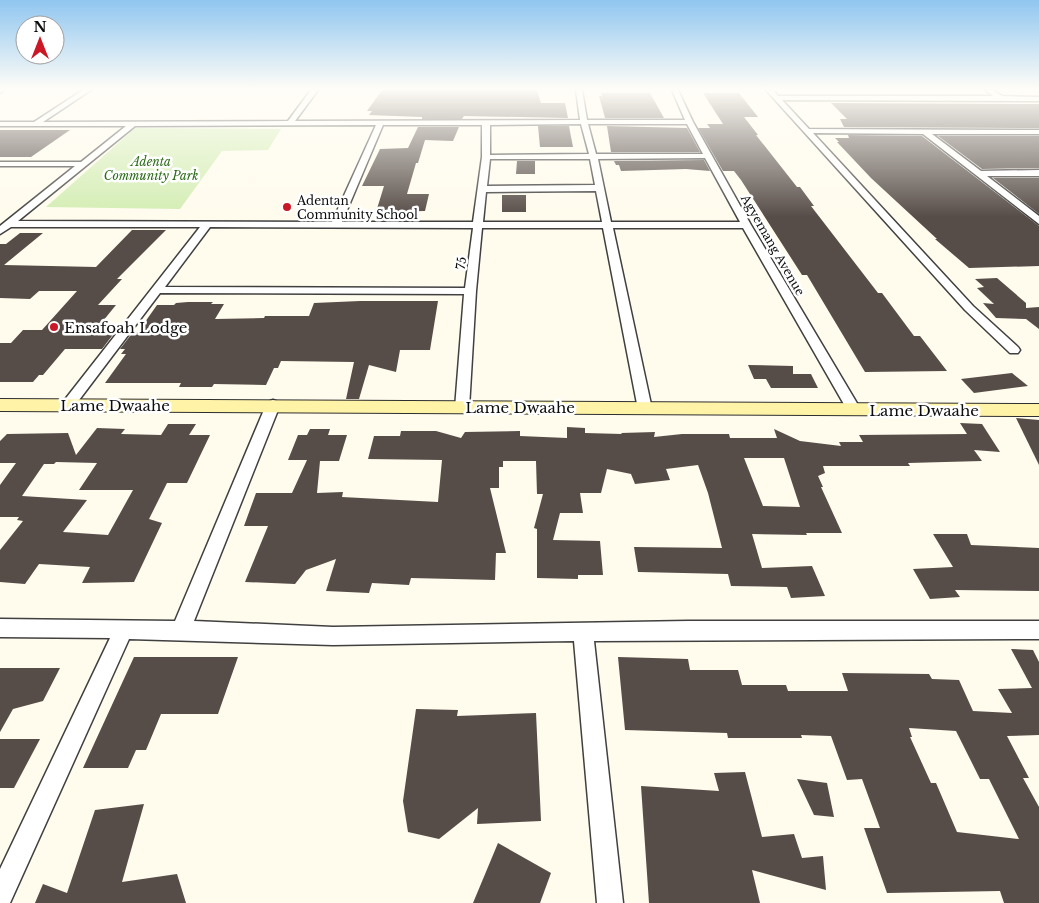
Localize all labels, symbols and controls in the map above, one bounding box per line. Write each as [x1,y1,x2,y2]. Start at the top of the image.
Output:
north arrow [15,15,65,65]
text: N [33,18,47,36]
park label: Adenta Community Park [104,154,198,183]
street label: Agyemang Avenue [737,191,808,298]
place label: Adentan Community School [296,193,418,222]
marker: Adentan Community School [281,201,293,213]
street label: 75 [453,256,469,270]
place label: Ensafoah Lodge [64,318,187,337]
marker: Ensafoah Lodge [48,321,60,333]
street label: Lame Dwaahe [60,396,170,415]
street label: Lame Dwaahe [465,398,575,417]
street label: Lame Dwaahe [869,401,979,420]

